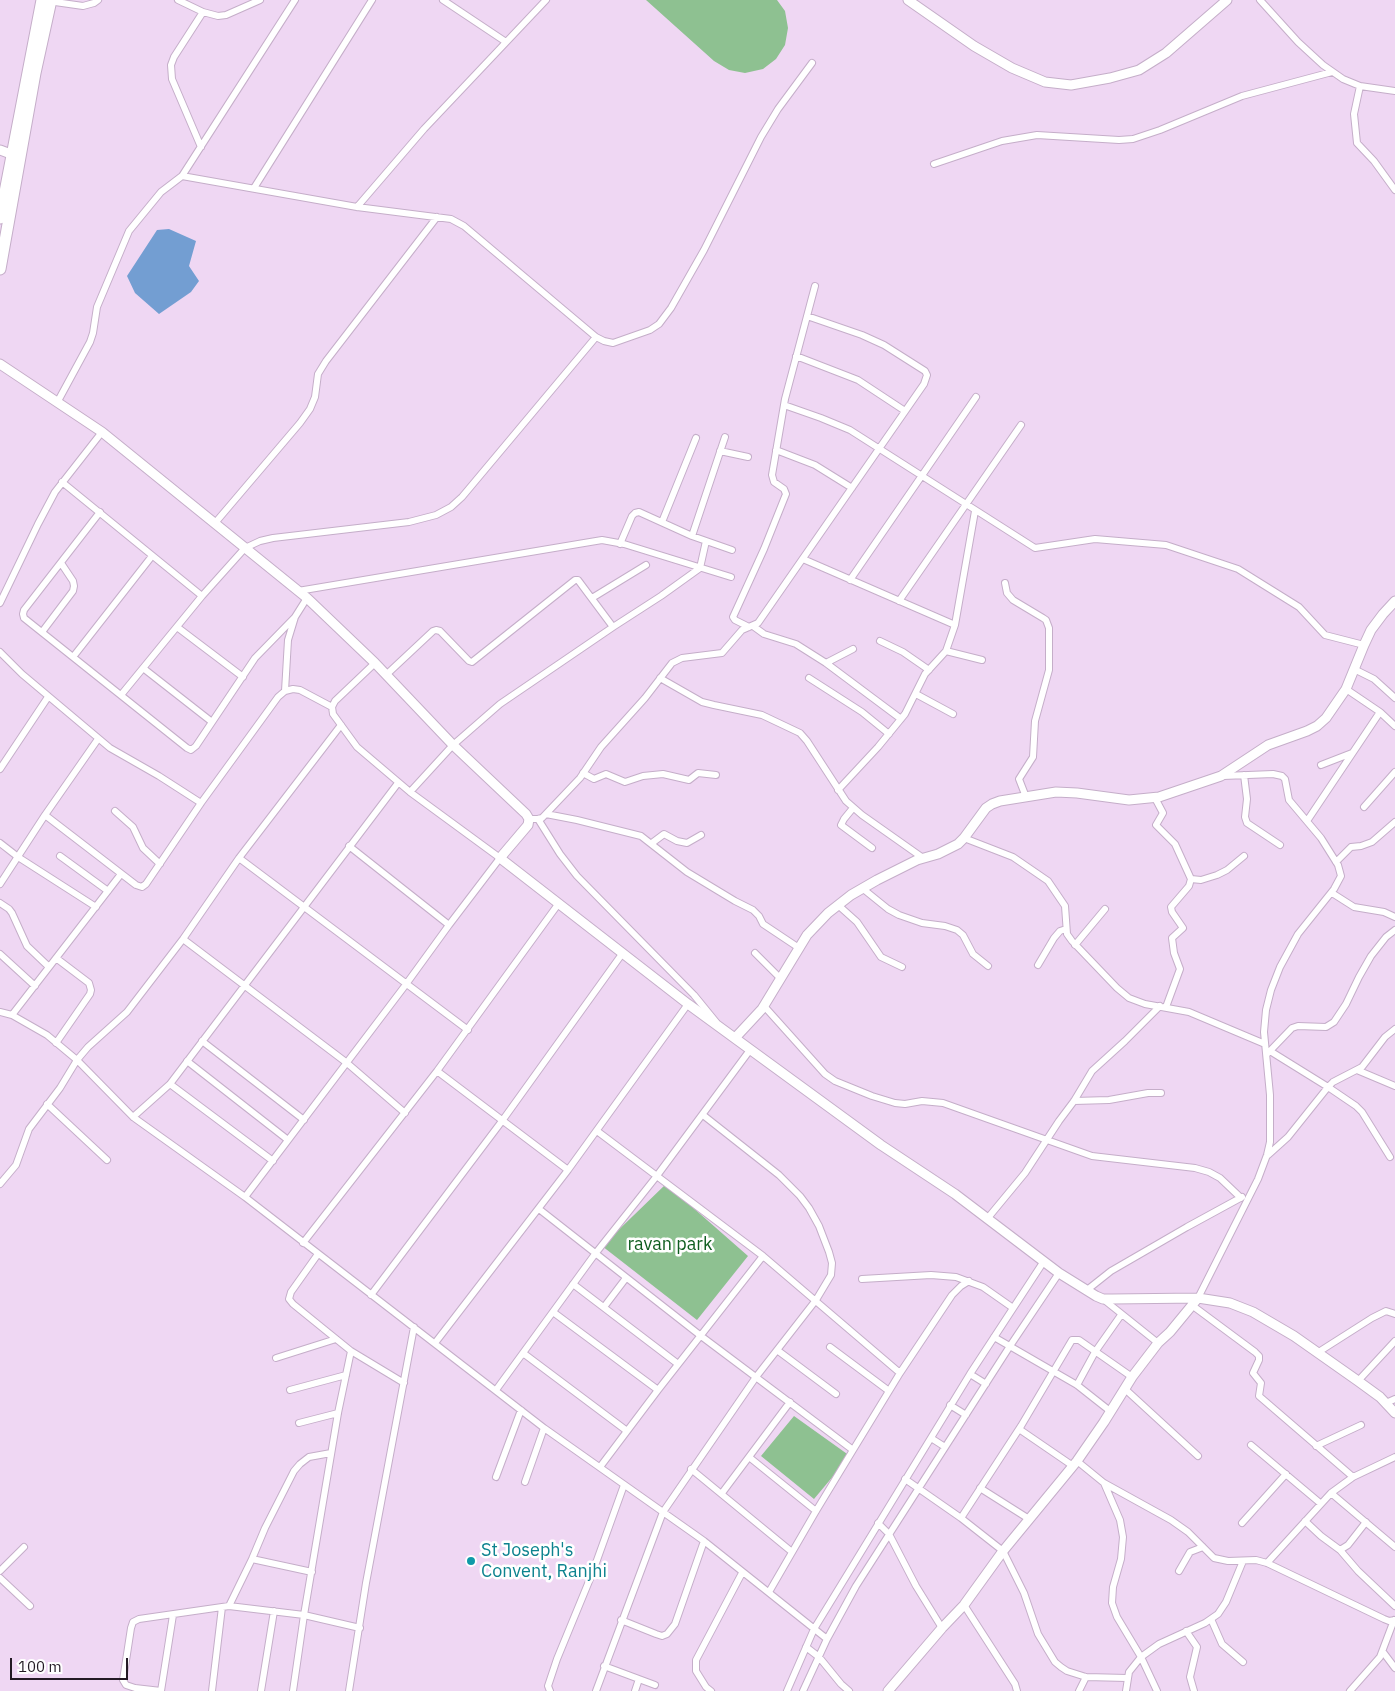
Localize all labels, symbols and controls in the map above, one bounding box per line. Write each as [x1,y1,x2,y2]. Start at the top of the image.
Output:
park label: ravan park [628,1234,712,1256]
place label: St Joseph's Convent, Ranjhi [481,1540,607,1582]
marker: St Joseph's Convent, Ranjhi [465,1555,477,1567]
scale bar [12,1648,130,1680]
text: 100 m [18,1657,62,1676]

